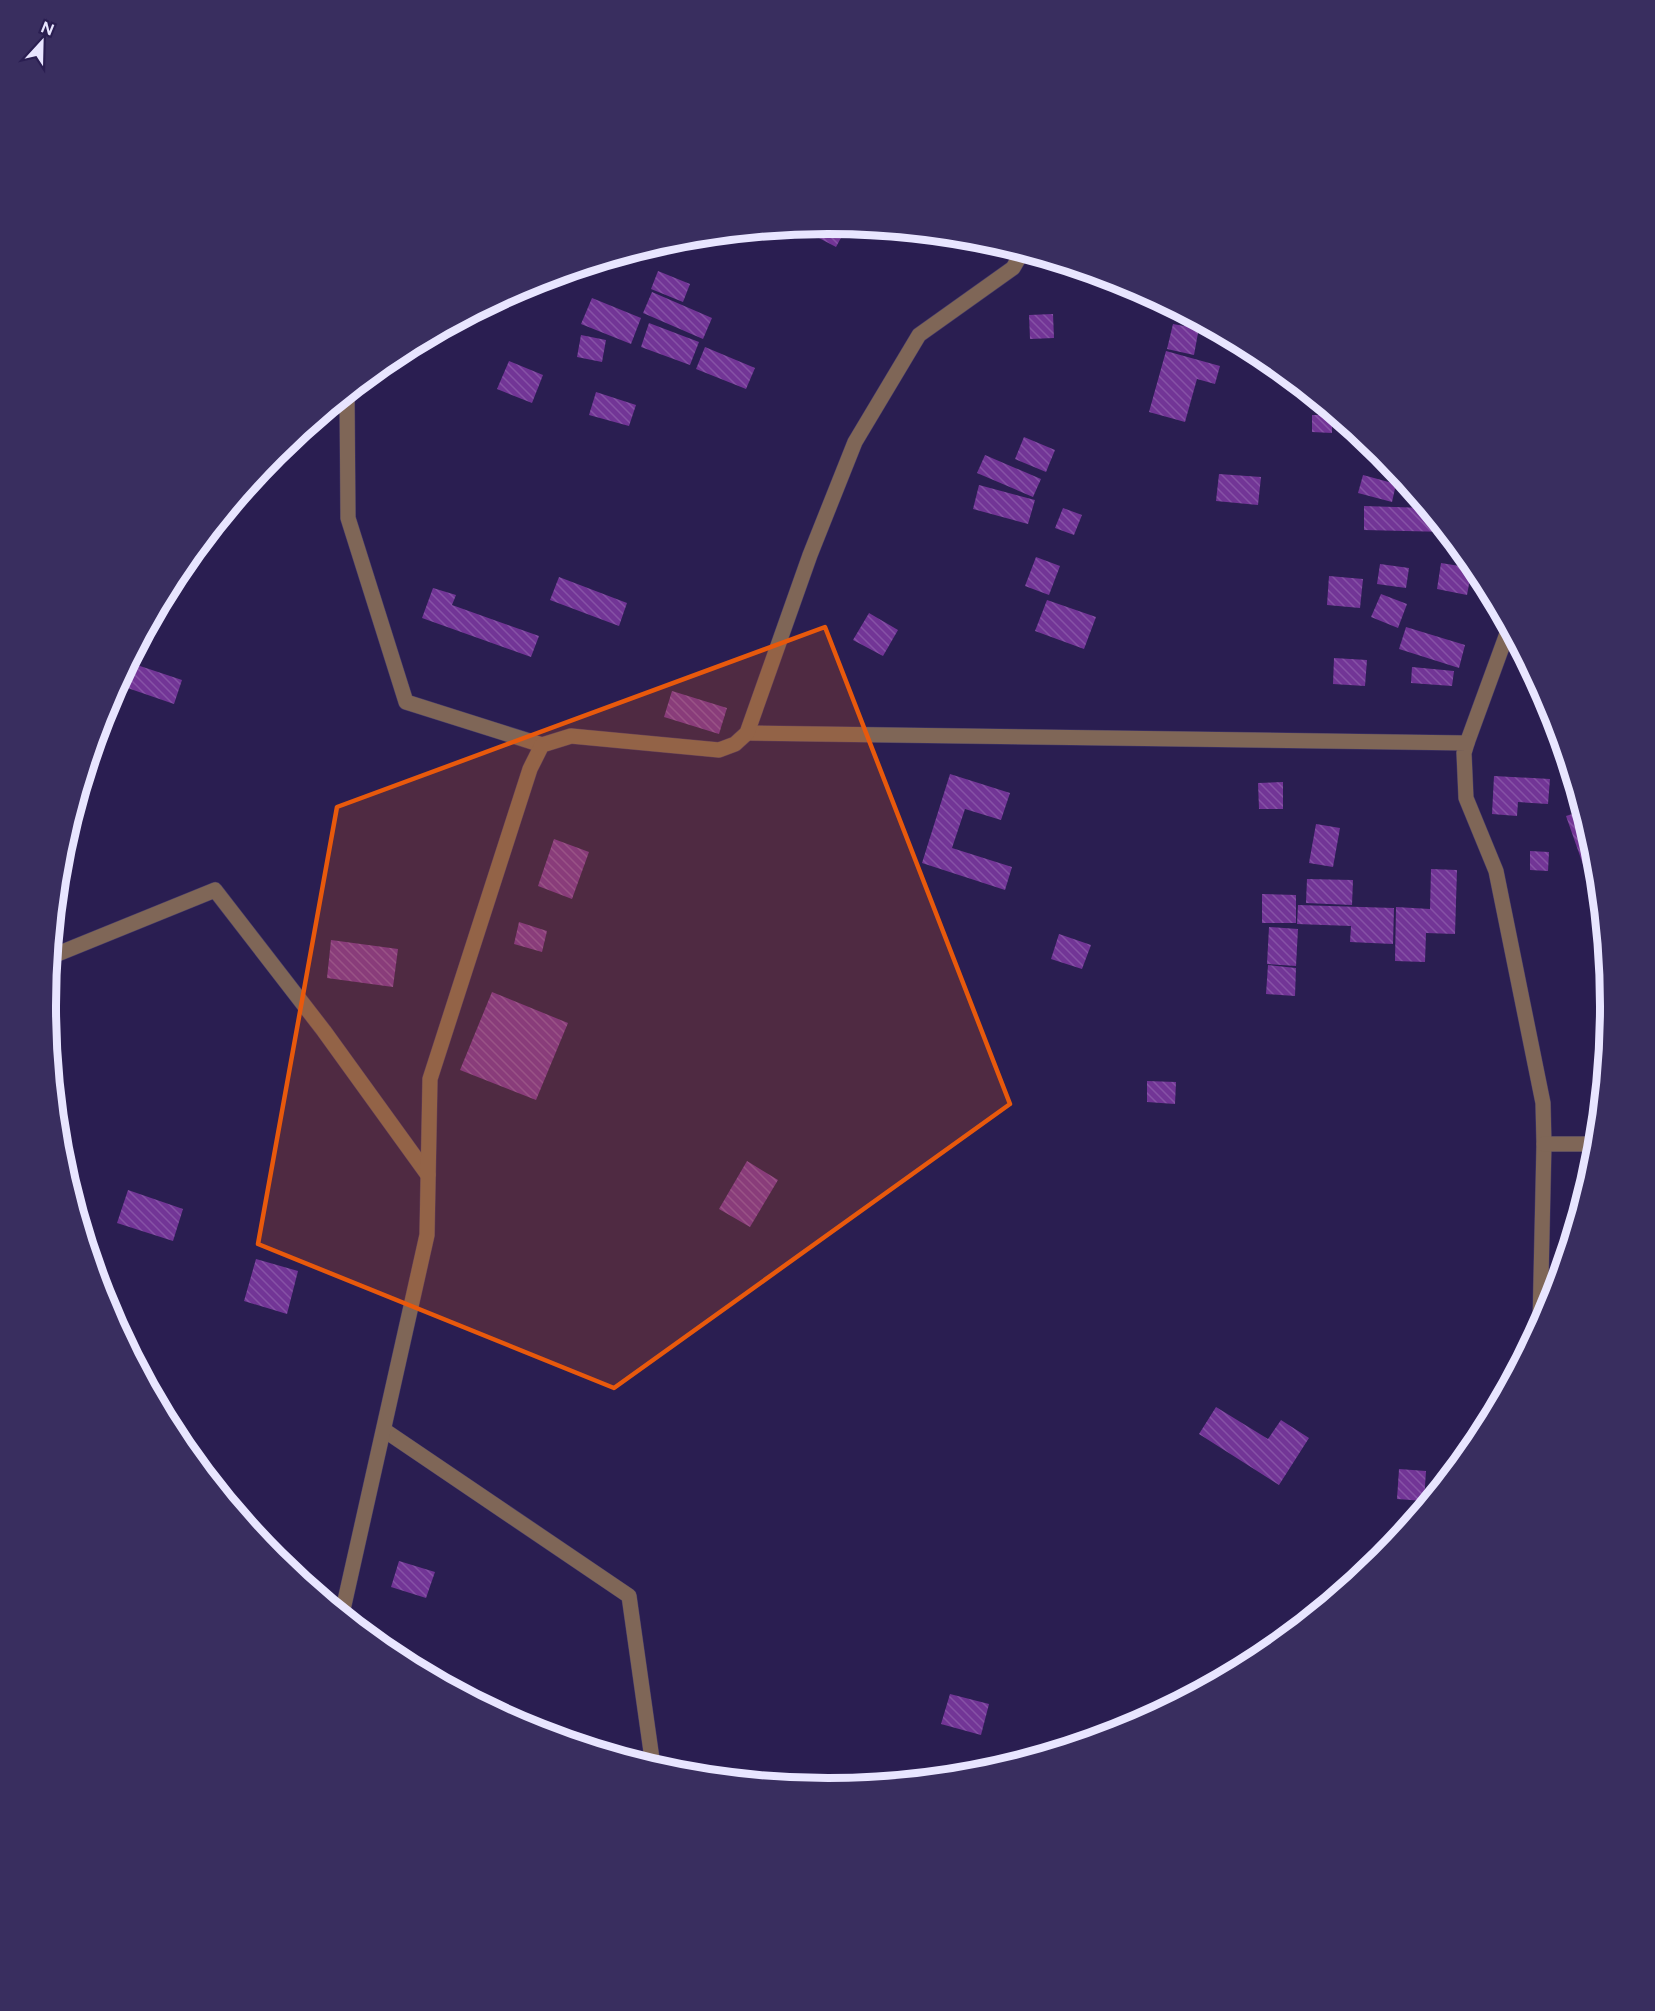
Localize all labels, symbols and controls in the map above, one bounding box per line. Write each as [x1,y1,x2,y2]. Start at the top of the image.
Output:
north arrow [12,12,72,72]
text: N [38,17,57,40]

